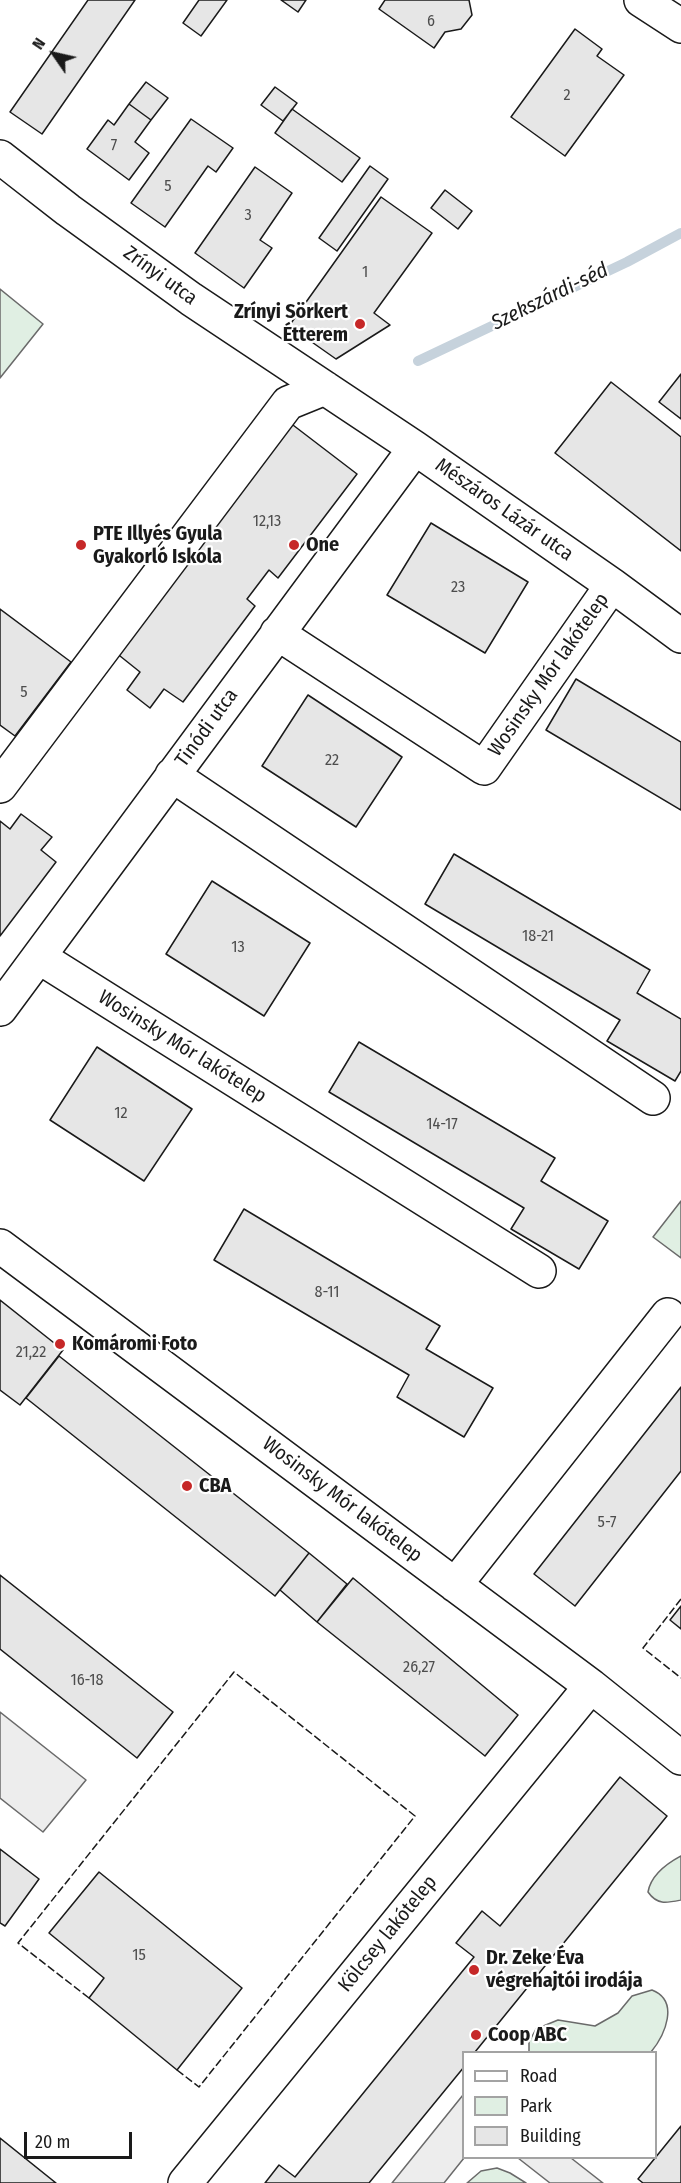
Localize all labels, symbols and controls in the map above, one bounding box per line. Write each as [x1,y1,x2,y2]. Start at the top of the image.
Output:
house number: 6 [427,12,435,32]
north arrow [24,24,84,84]
text: N [28,34,49,53]
house number: 2 [563,86,571,106]
house number: 7 [111,136,117,156]
house number: 5 [164,177,172,197]
house number: 3 [244,206,252,226]
street label: Zrínyi utca [119,241,201,311]
water label: Szekszárdi-séd [487,258,613,336]
house number: 1 [362,263,368,283]
place label: Zrínyi Sörkert Étterem [234,300,348,347]
marker: Zrínyi Sörkert Étterem [353,317,367,331]
street label: Mészáros Lázár utca [430,453,578,567]
house number: 12,13 [253,512,281,532]
place label: PTE Illyés Gyula Gyakorló Iskola [93,522,222,569]
place label: One [306,533,339,557]
marker: PTE Illyés Gyula Gyakorló Iskola [74,538,88,552]
marker: One [287,538,301,552]
house number: 23 [451,578,465,598]
street label: Wosinsky Mór lakótelep [484,589,614,761]
house number: 5 [20,683,28,703]
street label: Tinódi utca [171,684,243,772]
house number: 22 [325,751,339,771]
house number: 18-21 [522,927,554,947]
house number: 13 [231,938,245,958]
street label: Wosinsky Mór lakótelep [93,985,271,1109]
house number: 12 [114,1104,128,1124]
house number: 14-17 [426,1115,458,1135]
house number: 8-11 [314,1283,340,1303]
place label: Komáromi Foto [72,1332,197,1356]
marker: Komáromi Foto [53,1337,67,1351]
house number: 21,22 [16,1343,46,1363]
street label: Wosinsky Mór lakótelep [257,1432,427,1568]
place label: CBA [199,1474,231,1498]
marker: CBA [180,1479,194,1493]
house number: 5-7 [598,1513,616,1533]
house number: 26,27 [403,1658,435,1678]
house number: 16-18 [70,1671,104,1691]
street label: Kölcsey lakótelep [334,1871,442,1997]
house number: 15 [132,1946,146,1966]
place label: Dr. Zeke Éva végrehajtói irodája [486,1946,643,1993]
marker: Dr. Zeke Éva végrehajtói irodája [467,1963,481,1977]
place label: Coop ABC [488,2023,567,2047]
marker: Coop ABC [469,2028,483,2042]
legend [462,2051,657,2159]
text: Road [520,2065,557,2087]
text: Park [520,2095,552,2117]
scale bar [27,2120,135,2158]
text: Building [520,2125,581,2147]
text: 20 m [35,2131,70,2153]

